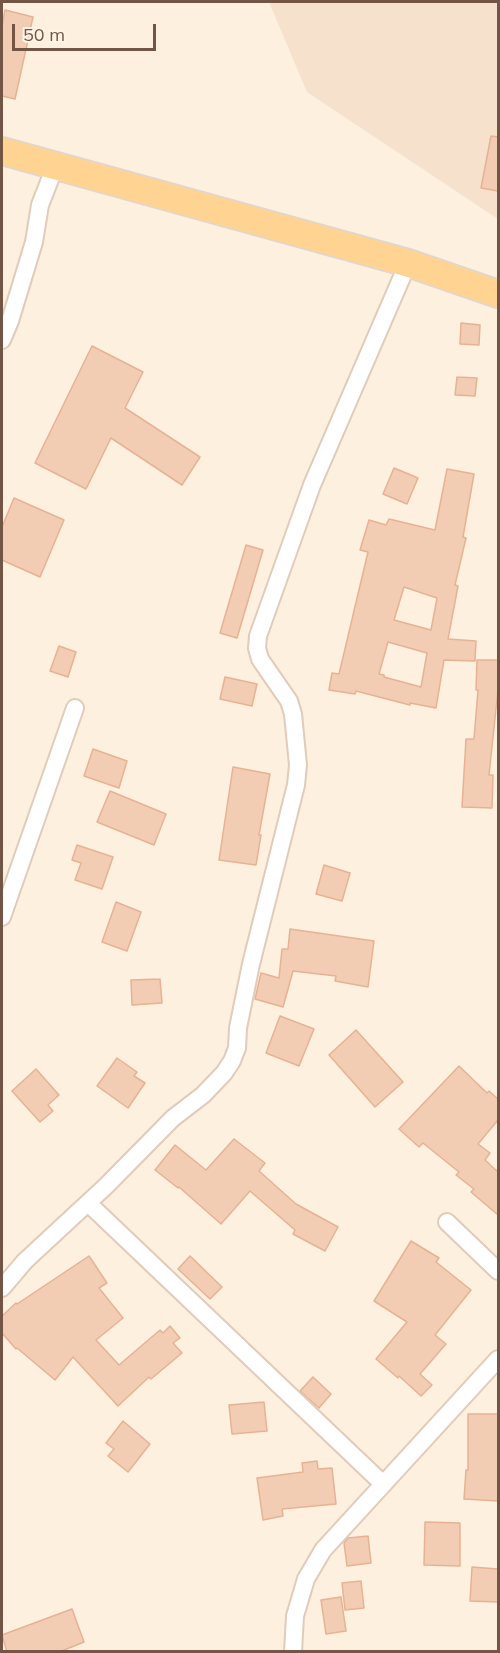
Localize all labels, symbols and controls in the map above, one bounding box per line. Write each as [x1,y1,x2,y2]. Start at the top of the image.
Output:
scale bar [15,12,159,50]
text: 50 m [23,23,65,46]

